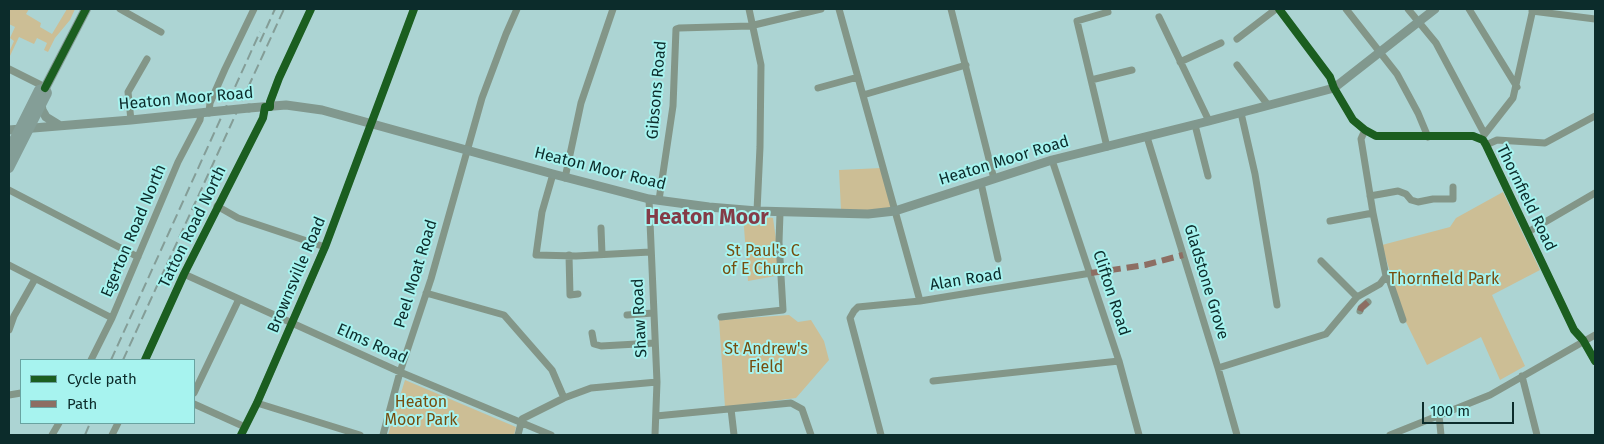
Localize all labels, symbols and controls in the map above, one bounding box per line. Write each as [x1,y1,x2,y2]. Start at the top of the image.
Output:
street label: Gibsons Road [643,40,671,140]
street label: Heaton Moor Road [118,84,254,114]
street label: Heaton Moor Road [937,132,1071,190]
street label: Thornfield Road [1492,142,1560,254]
street label: Heaton Moor Road [532,143,668,195]
street label: Egerton Road North [97,162,171,300]
street label: Tatton Road North [155,163,231,291]
district label: Heaton Moor [645,205,769,231]
street label: Brownsville Road [264,214,330,336]
street label: Peel Moat Road [390,217,442,331]
street label: Gladstone Grove [1179,222,1233,342]
park label: St Paul's C of E Church [722,242,804,280]
street label: Clifton Road [1088,248,1134,338]
street label: Alan Road [928,265,1004,295]
park label: Thornfield Park [1389,270,1499,290]
street label: Shaw Road [628,278,652,358]
street label: Elms Road [334,320,410,368]
park label: St Andrew's Field [724,340,808,378]
legend [20,359,195,424]
text: Cycle path [67,370,137,388]
scale bar [1424,392,1516,424]
park label: Heaton Moor Park [384,393,458,431]
text: Path [67,395,97,413]
text: 100 m [1430,402,1470,420]

